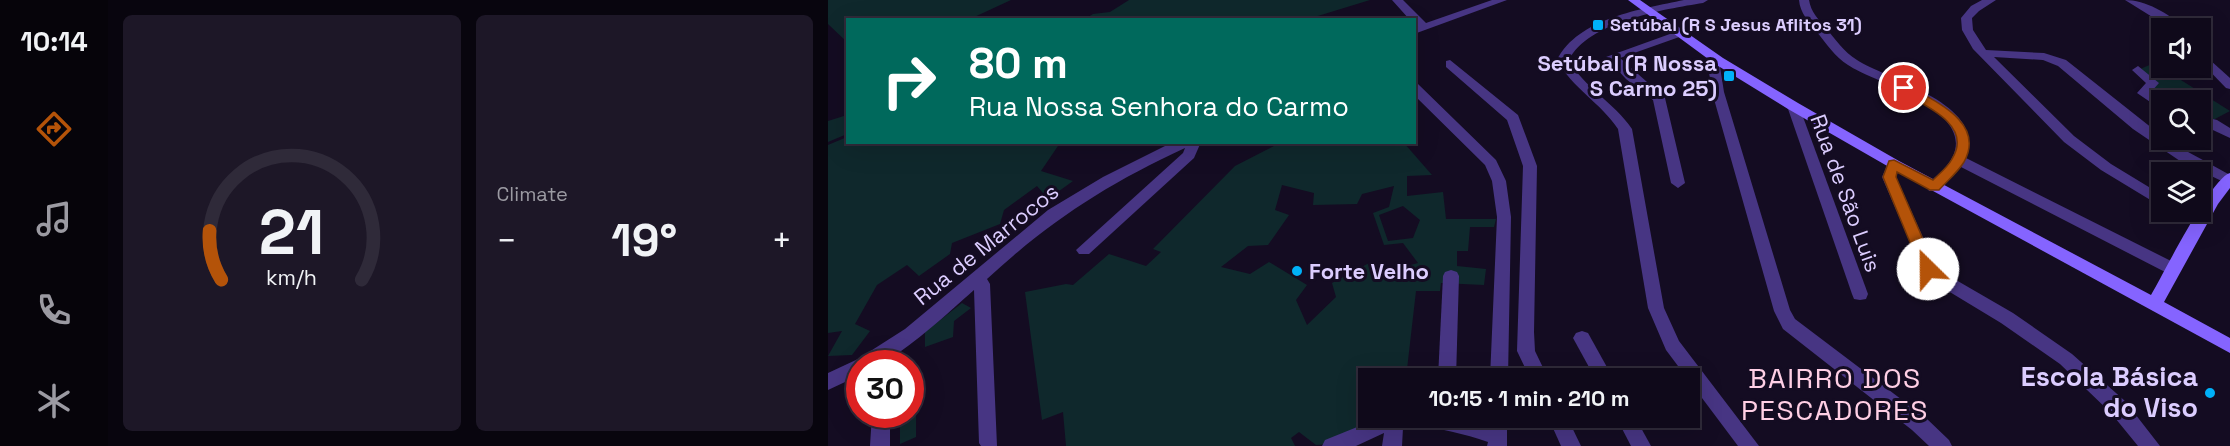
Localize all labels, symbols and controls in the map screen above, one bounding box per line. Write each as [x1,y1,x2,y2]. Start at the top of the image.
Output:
place label: Setúbal (R S Jesus Aflitos 31) [1610,13,1862,36]
marker: Setúbal (R S Jesus Aflitos 31) [1591,18,1605,32]
map controls [2151,18,2211,222]
button: sound [2151,18,2211,78]
text: 10:14 [20,24,88,59]
text: 80 m [969,37,1068,90]
icon: right [870,42,948,120]
place label: Setúbal (R Nossa S Carmo 25) [1537,49,1717,102]
pin [1878,62,1929,113]
marker: Setúbal (R Nossa S Carmo 25) [1722,69,1736,83]
icon: arrive [1887,71,1920,104]
text: Rua Nossa Senhora do Carmo [969,89,1349,124]
button: search [2151,90,2211,150]
icon: directions [33,108,75,150]
street label: Rua de São Luis [1804,110,1888,276]
button: layers [2151,162,2211,222]
street label: Rua de Marrocos [908,177,1064,311]
text: Climate [497,181,568,207]
text: 21 [259,193,324,272]
icon: music [33,198,75,240]
text: 19° [611,212,677,269]
text: − [497,220,517,262]
text: + [772,220,792,262]
position arrow [1896,237,1960,301]
place label: Forte Velho [1309,257,1429,285]
text: km/h [266,264,317,291]
marker: Forte Velho [1290,264,1304,278]
icon: phone [33,289,75,331]
speed limit sign: 30 [846,350,924,428]
place label: Escola Básica do Viso [2021,359,2198,425]
district label: BAIRRO DOS PESCADORES [1741,360,1929,428]
icon: climate [33,380,75,422]
text: 10:15 · 1 min · 210 m [1428,384,1630,412]
marker: Escola Básica do Viso [2203,386,2217,400]

